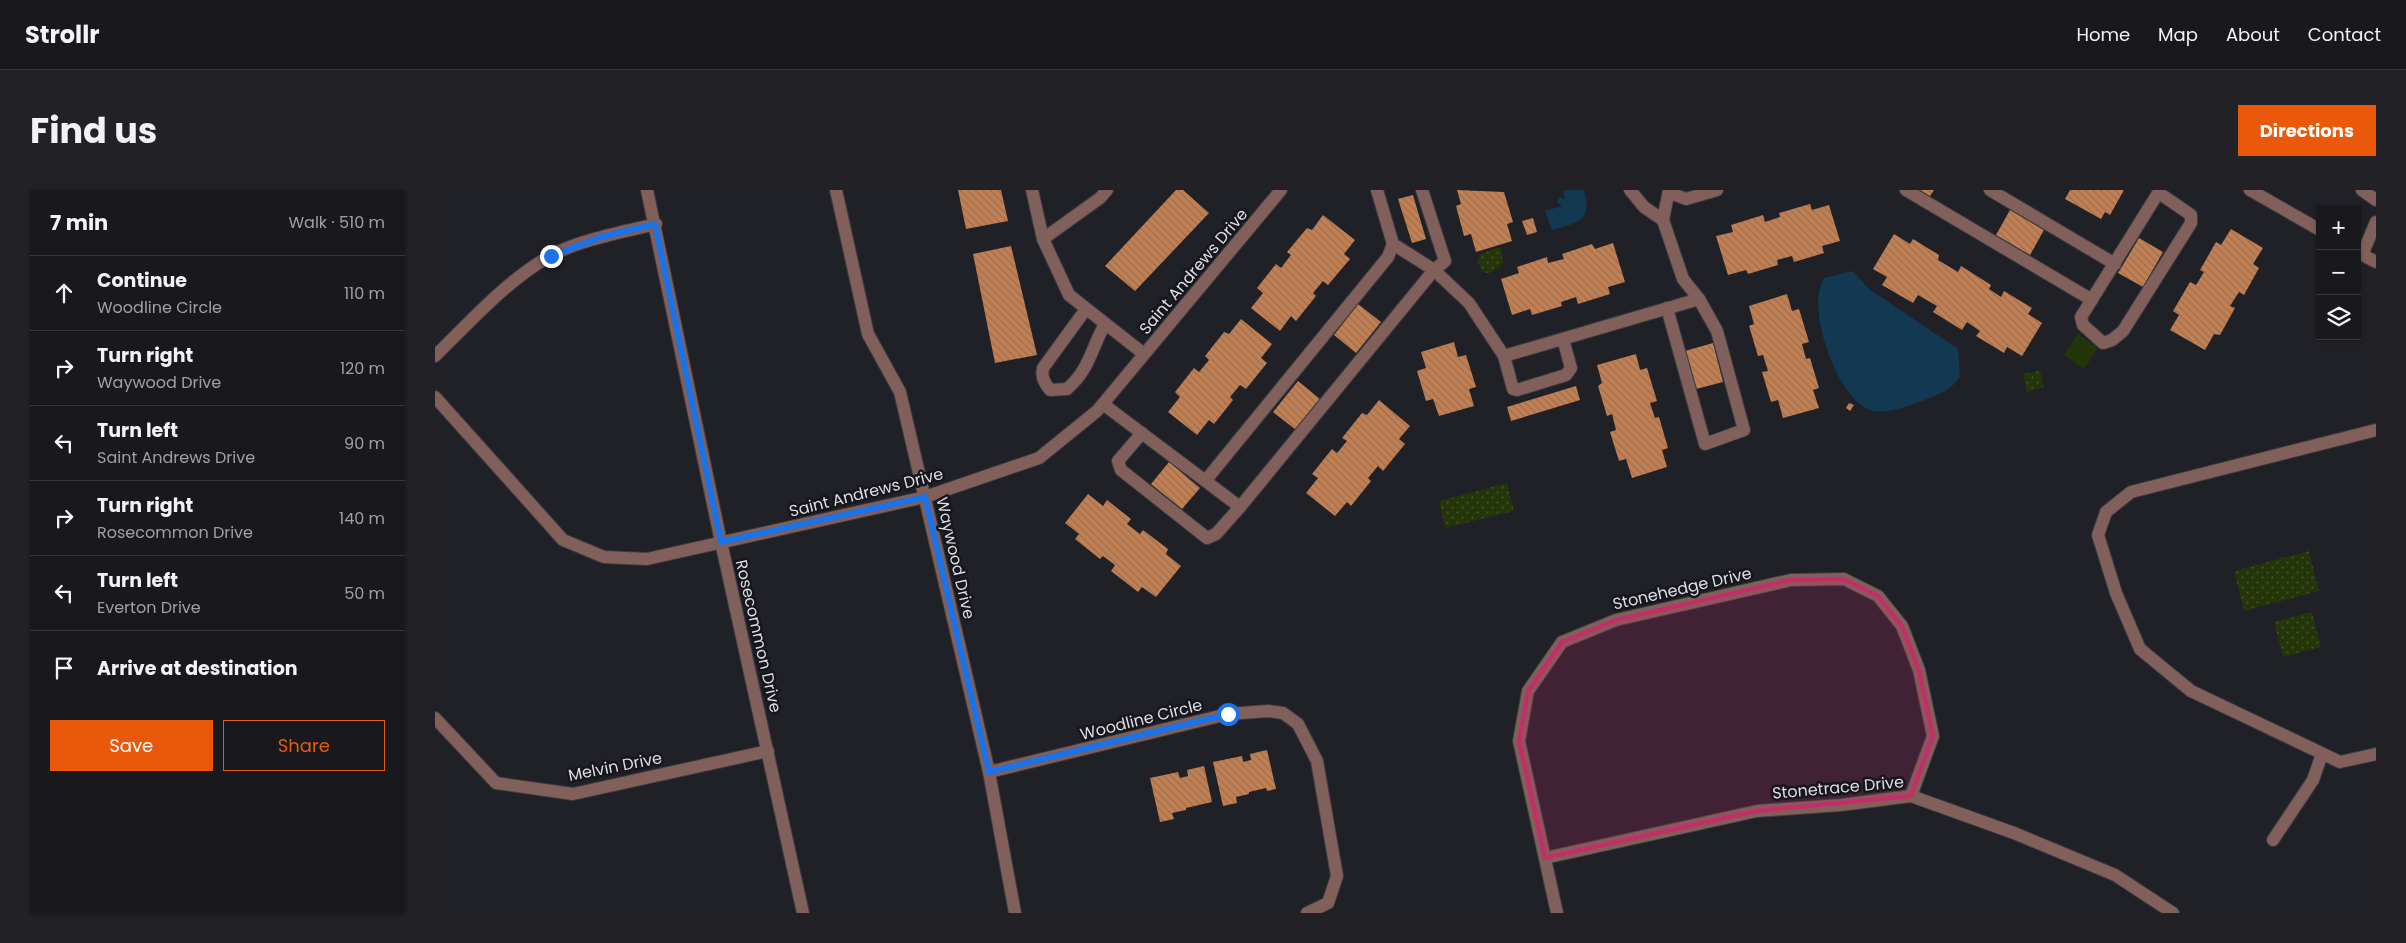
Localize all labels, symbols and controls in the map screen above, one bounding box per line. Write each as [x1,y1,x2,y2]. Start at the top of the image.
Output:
text: Strollr [25,18,100,51]
text: Home [2076,22,2130,47]
text: Map [2158,22,2198,47]
text: About [2226,22,2280,47]
text: Contact [2308,22,2381,47]
button: Directions [2238,105,2376,156]
text: Find us [30,106,157,155]
street label: Saint Andrews Drive [1134,203,1253,339]
map controls [2316,205,2361,340]
button: + [2316,205,2361,250]
text: 7 min [50,208,108,237]
text: Walk · 510 m [288,211,385,234]
route end [540,245,563,268]
button: − [2316,250,2361,295]
text: Continue [97,267,187,294]
icon: ahead [50,279,78,307]
text: 110 m [344,282,385,305]
button: layers [2316,295,2361,340]
text: Woodline Circle [97,296,222,319]
text: Turn right [97,342,193,369]
icon: right [50,354,78,382]
text: 120 m [340,357,385,380]
text: Waywood Drive [97,371,221,394]
text: Turn left [97,417,178,444]
icon: left [50,429,78,457]
text: 90 m [344,432,385,455]
text: Saint Andrews Drive [97,446,255,469]
street label: Saint Andrews Drive [787,462,946,523]
text: Turn right [97,492,193,519]
street label: Waywood Drive [930,495,981,621]
icon: right [50,504,78,532]
text: 140 m [339,507,385,530]
text: Rosecommon Drive [97,521,253,544]
street label: Rosecommon Drive [730,558,787,715]
street label: Stonehedge Drive [1610,561,1754,616]
text: Turn left [97,567,178,594]
icon: left [50,579,78,607]
text: 50 m [344,582,385,605]
text: Everton Drive [97,596,201,619]
icon: arrive [50,654,78,682]
text: Arrive at destination [97,655,298,682]
street label: Woodline Circle [1078,693,1205,746]
route start [1217,703,1240,726]
button: Save [50,720,213,771]
button: Share [223,720,385,771]
street label: Melvin Drive [566,746,664,787]
street label: Stonetrace Drive [1771,770,1905,805]

